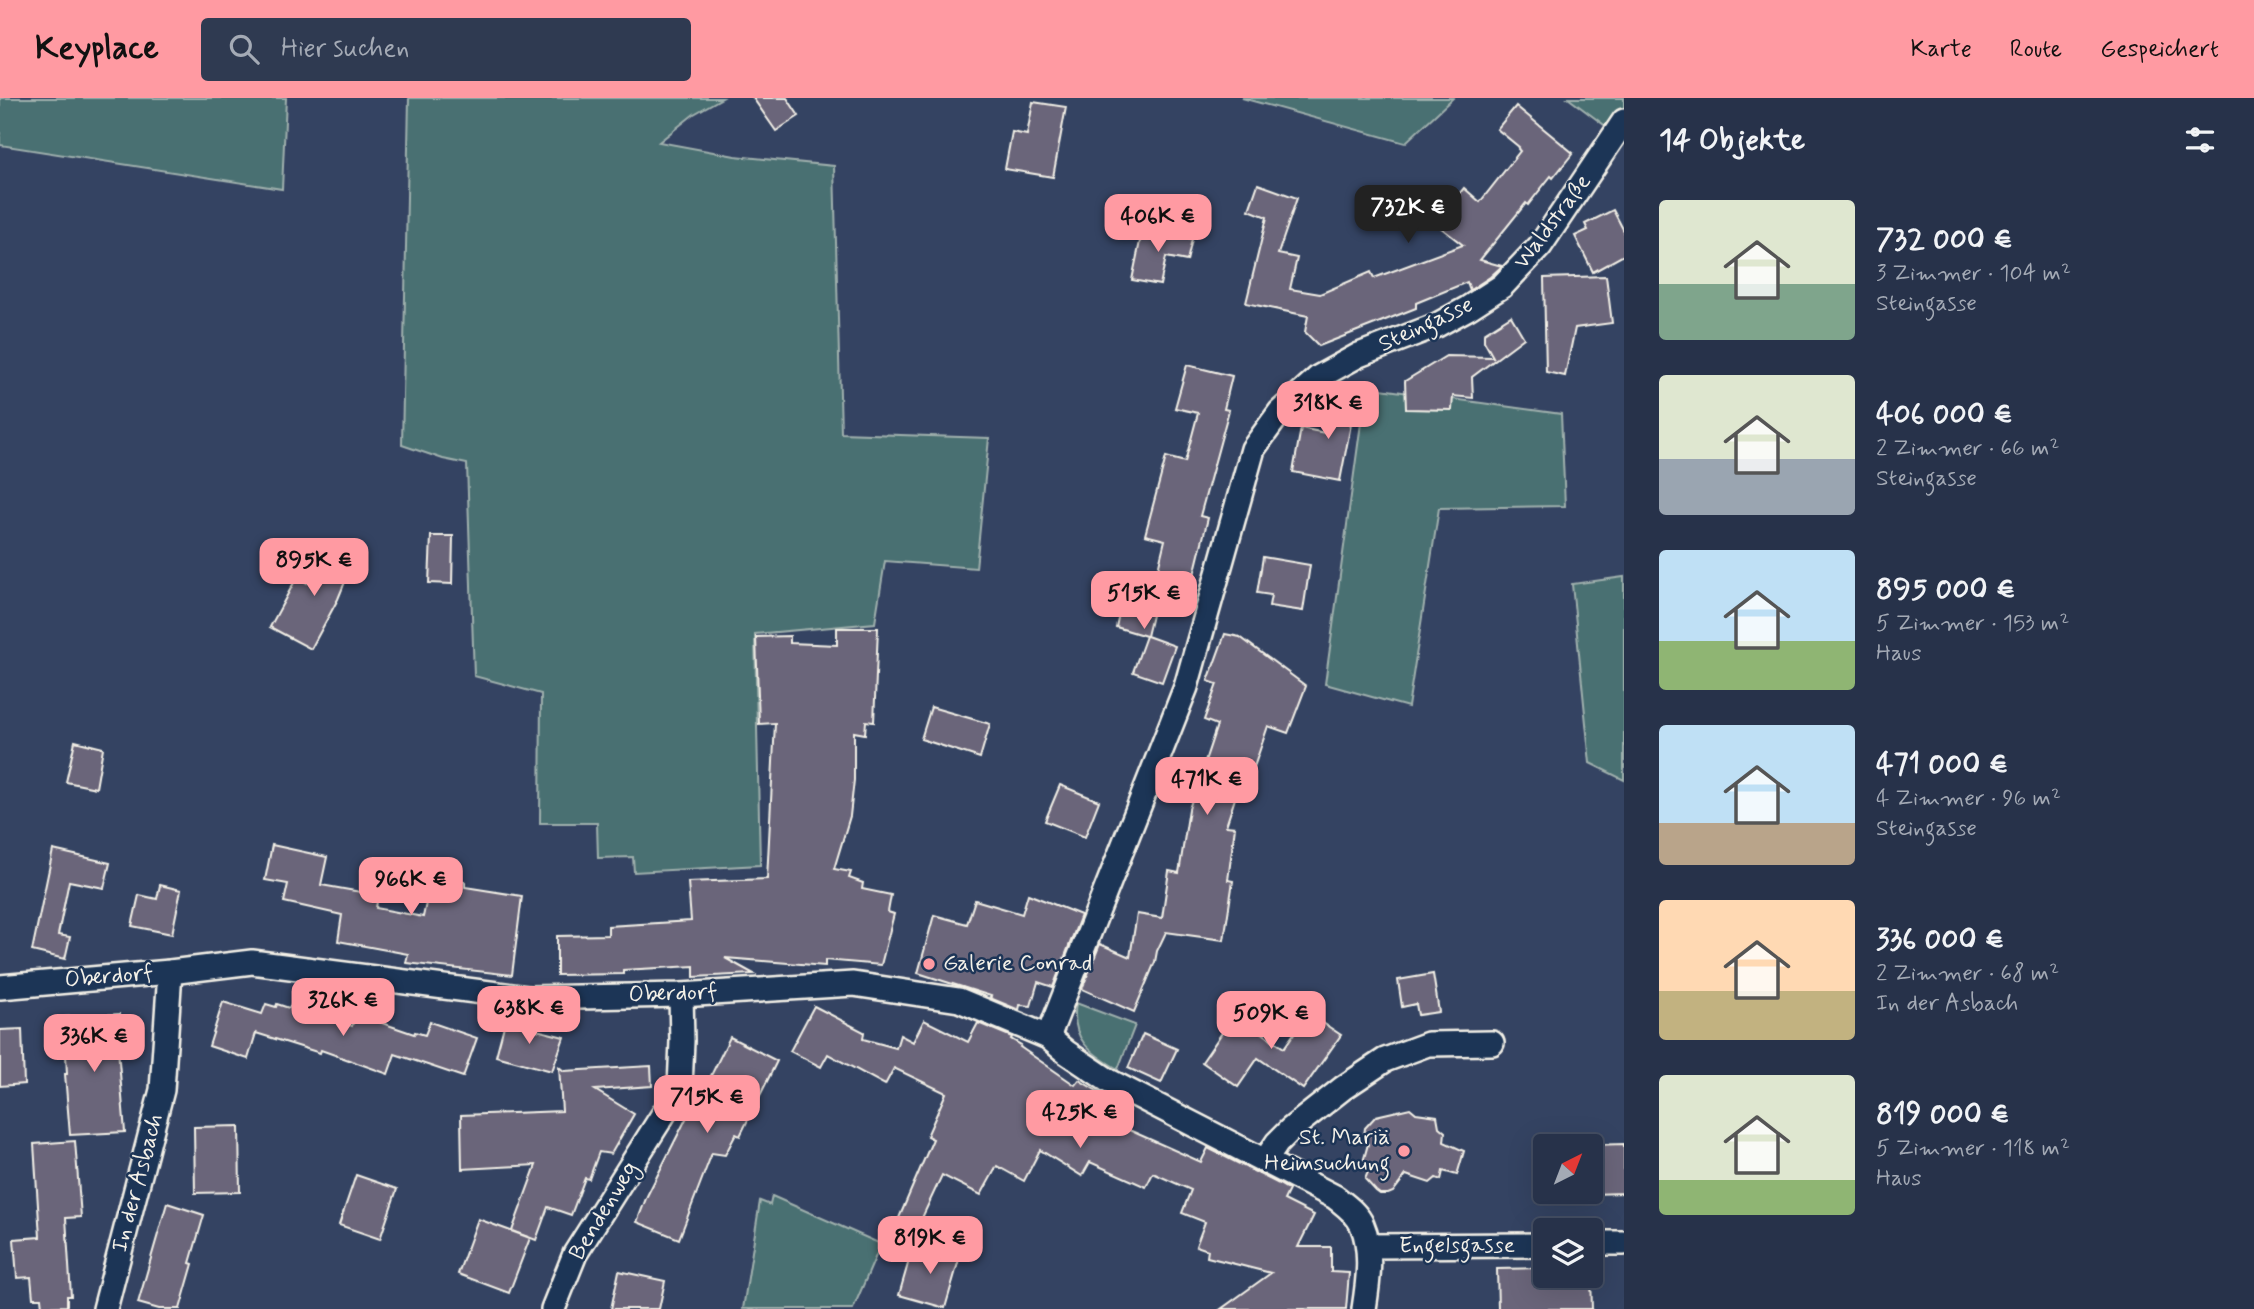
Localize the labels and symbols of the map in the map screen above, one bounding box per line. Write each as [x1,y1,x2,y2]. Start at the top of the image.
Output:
street label: Waldstraße [1507,168,1599,276]
pin: 732K € [1351,186,1465,245]
pin: 406K € [1101,194,1215,254]
street label: Steingasse [1374,290,1479,362]
pin: 318K € [1271,382,1385,441]
pin: 895K € [257,538,371,598]
pin: 515K € [1087,572,1201,631]
pin: 471K € [1150,758,1264,817]
pin: 966K € [354,858,468,917]
place label: Galerie Conrad [943,949,1092,979]
marker: Galerie Conrad [921,956,937,972]
street label: Oberdorf [63,958,155,996]
street label: Oberdorf [628,977,718,1011]
pin: 326K € [286,978,400,1038]
pin: 638K € [472,986,586,1046]
pin: 509K € [1214,992,1328,1051]
pin: 336K € [37,1014,151,1074]
pin: 715K € [650,1076,764,1135]
pin: 425K € [1023,1090,1137,1150]
street label: In der Asbach [105,1110,171,1256]
place label: St. Mariä Heimsuchung [1264,1123,1390,1181]
north arrow [1533,1134,1603,1204]
marker: St. Mariä Heimsuchung [1396,1143,1412,1159]
street label: Bendenweg [563,1156,647,1267]
pin: 819K € [873,1216,987,1276]
street label: Engelsgasse [1399,1231,1515,1263]

